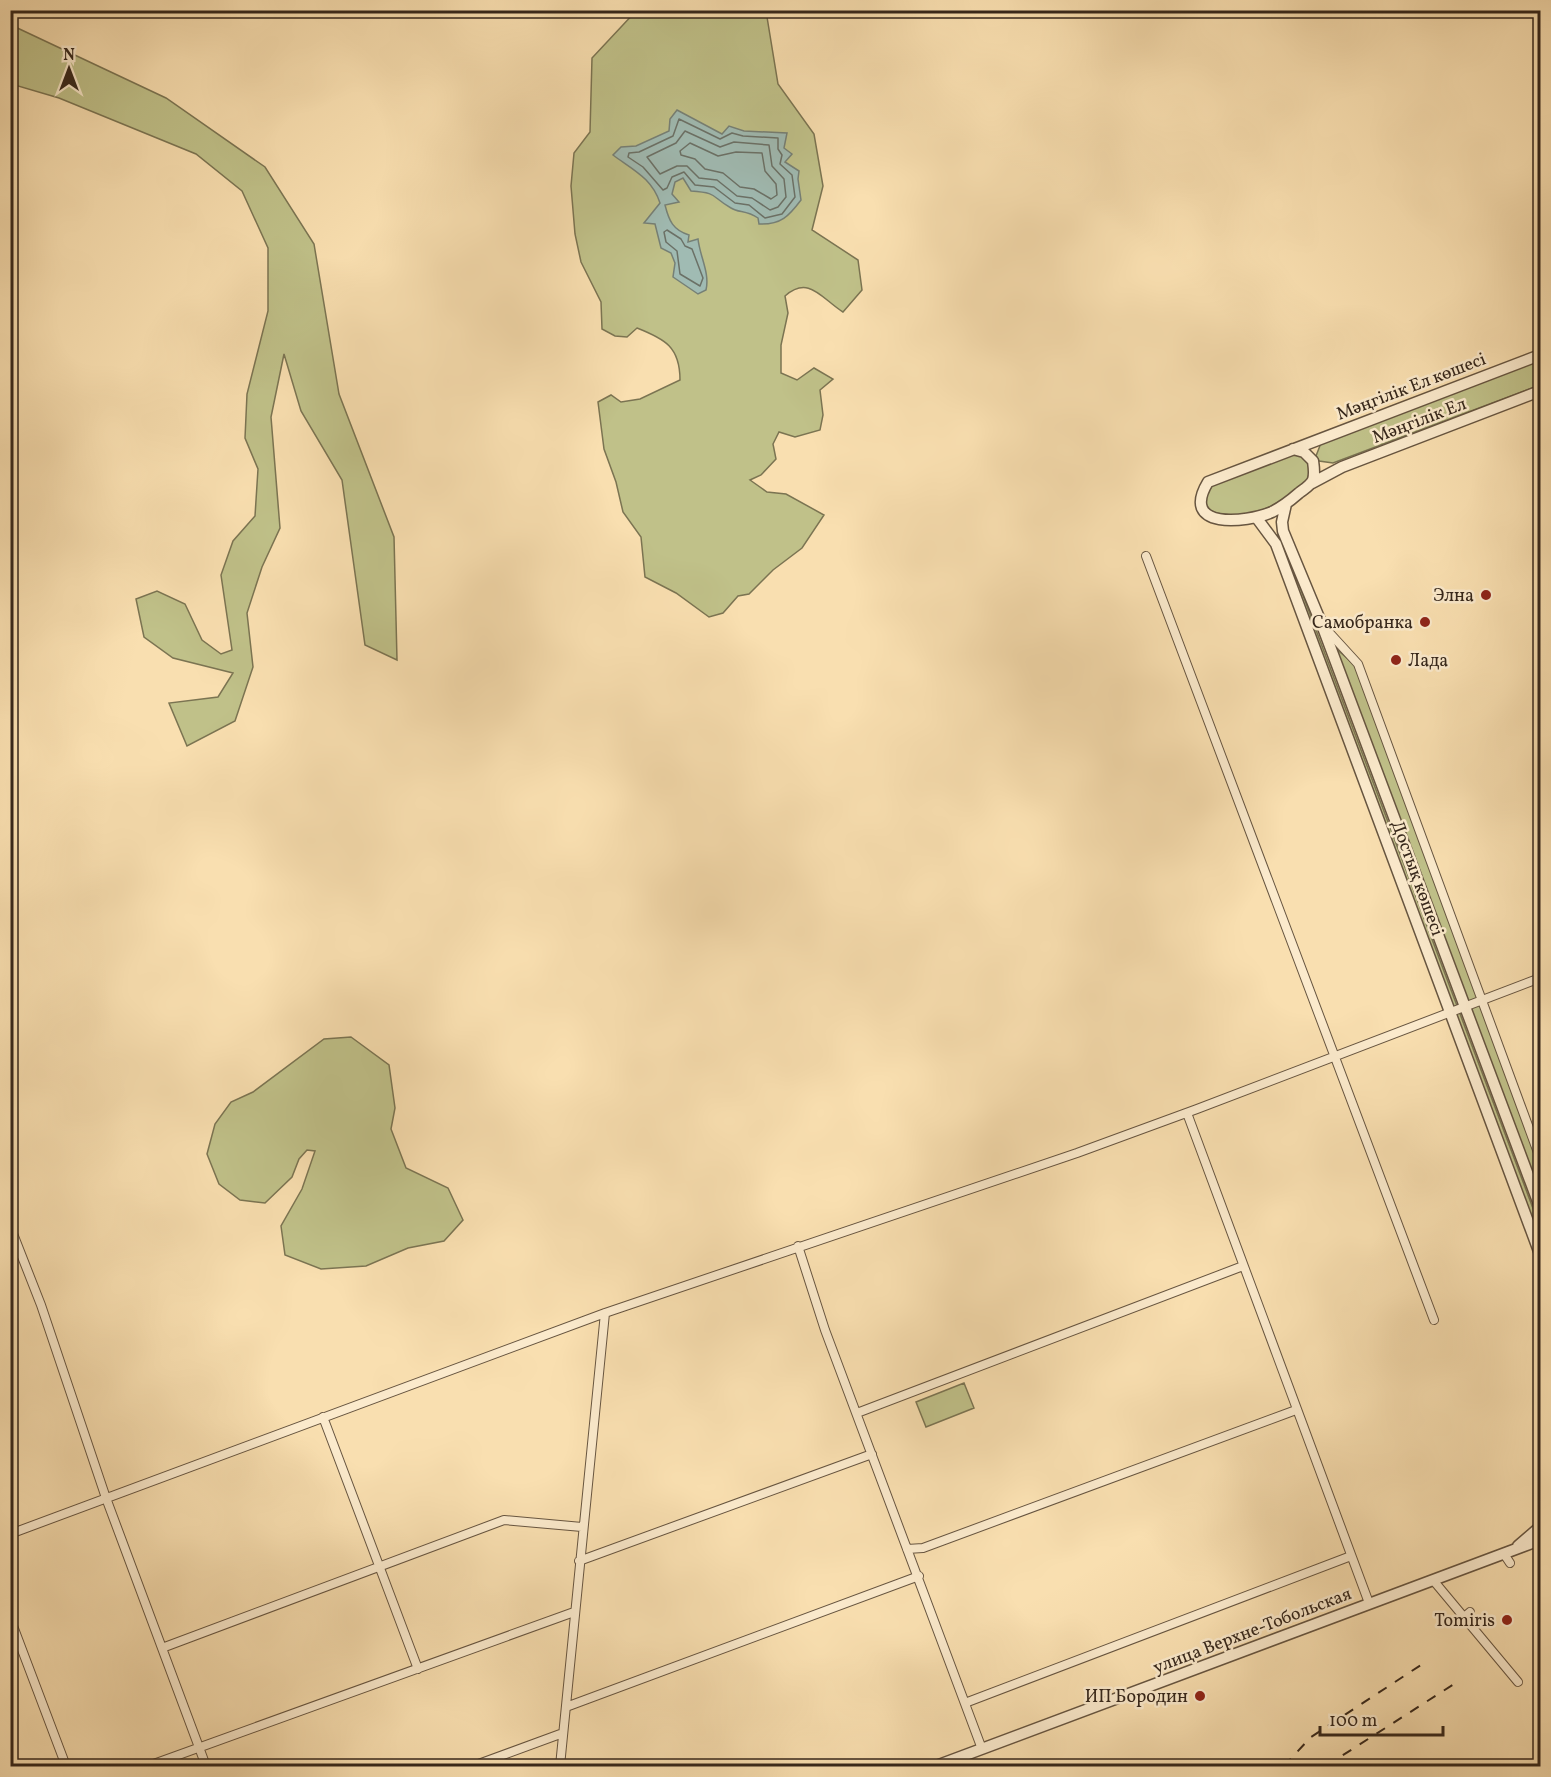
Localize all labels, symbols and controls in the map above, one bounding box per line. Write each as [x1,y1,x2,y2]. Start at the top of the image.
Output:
north arrow [39,39,99,99]
text: N [63,45,75,67]
street label: Мәңгілік Ел көшесі [1333,348,1489,424]
street label: Мәңгілік Ел [1369,392,1469,448]
place label: Элна [1433,584,1474,609]
marker: Элна [1479,588,1493,602]
place label: Самобранка [1312,611,1413,636]
marker: Самобранка [1418,615,1432,629]
place label: Лада [1408,649,1448,674]
marker: Лада [1389,653,1403,667]
street label: Достық көшесі [1384,817,1449,940]
street label: улица Верхне-Тобольская [1150,1582,1355,1681]
place label: Tomiris [1434,1609,1495,1634]
marker: Tomiris [1500,1613,1514,1627]
place label: ИП Бородин [1085,1685,1188,1710]
marker: ИП Бородин [1193,1689,1207,1703]
scale bar [1320,1699,1443,1737]
text: 100 m [1329,1709,1378,1734]

